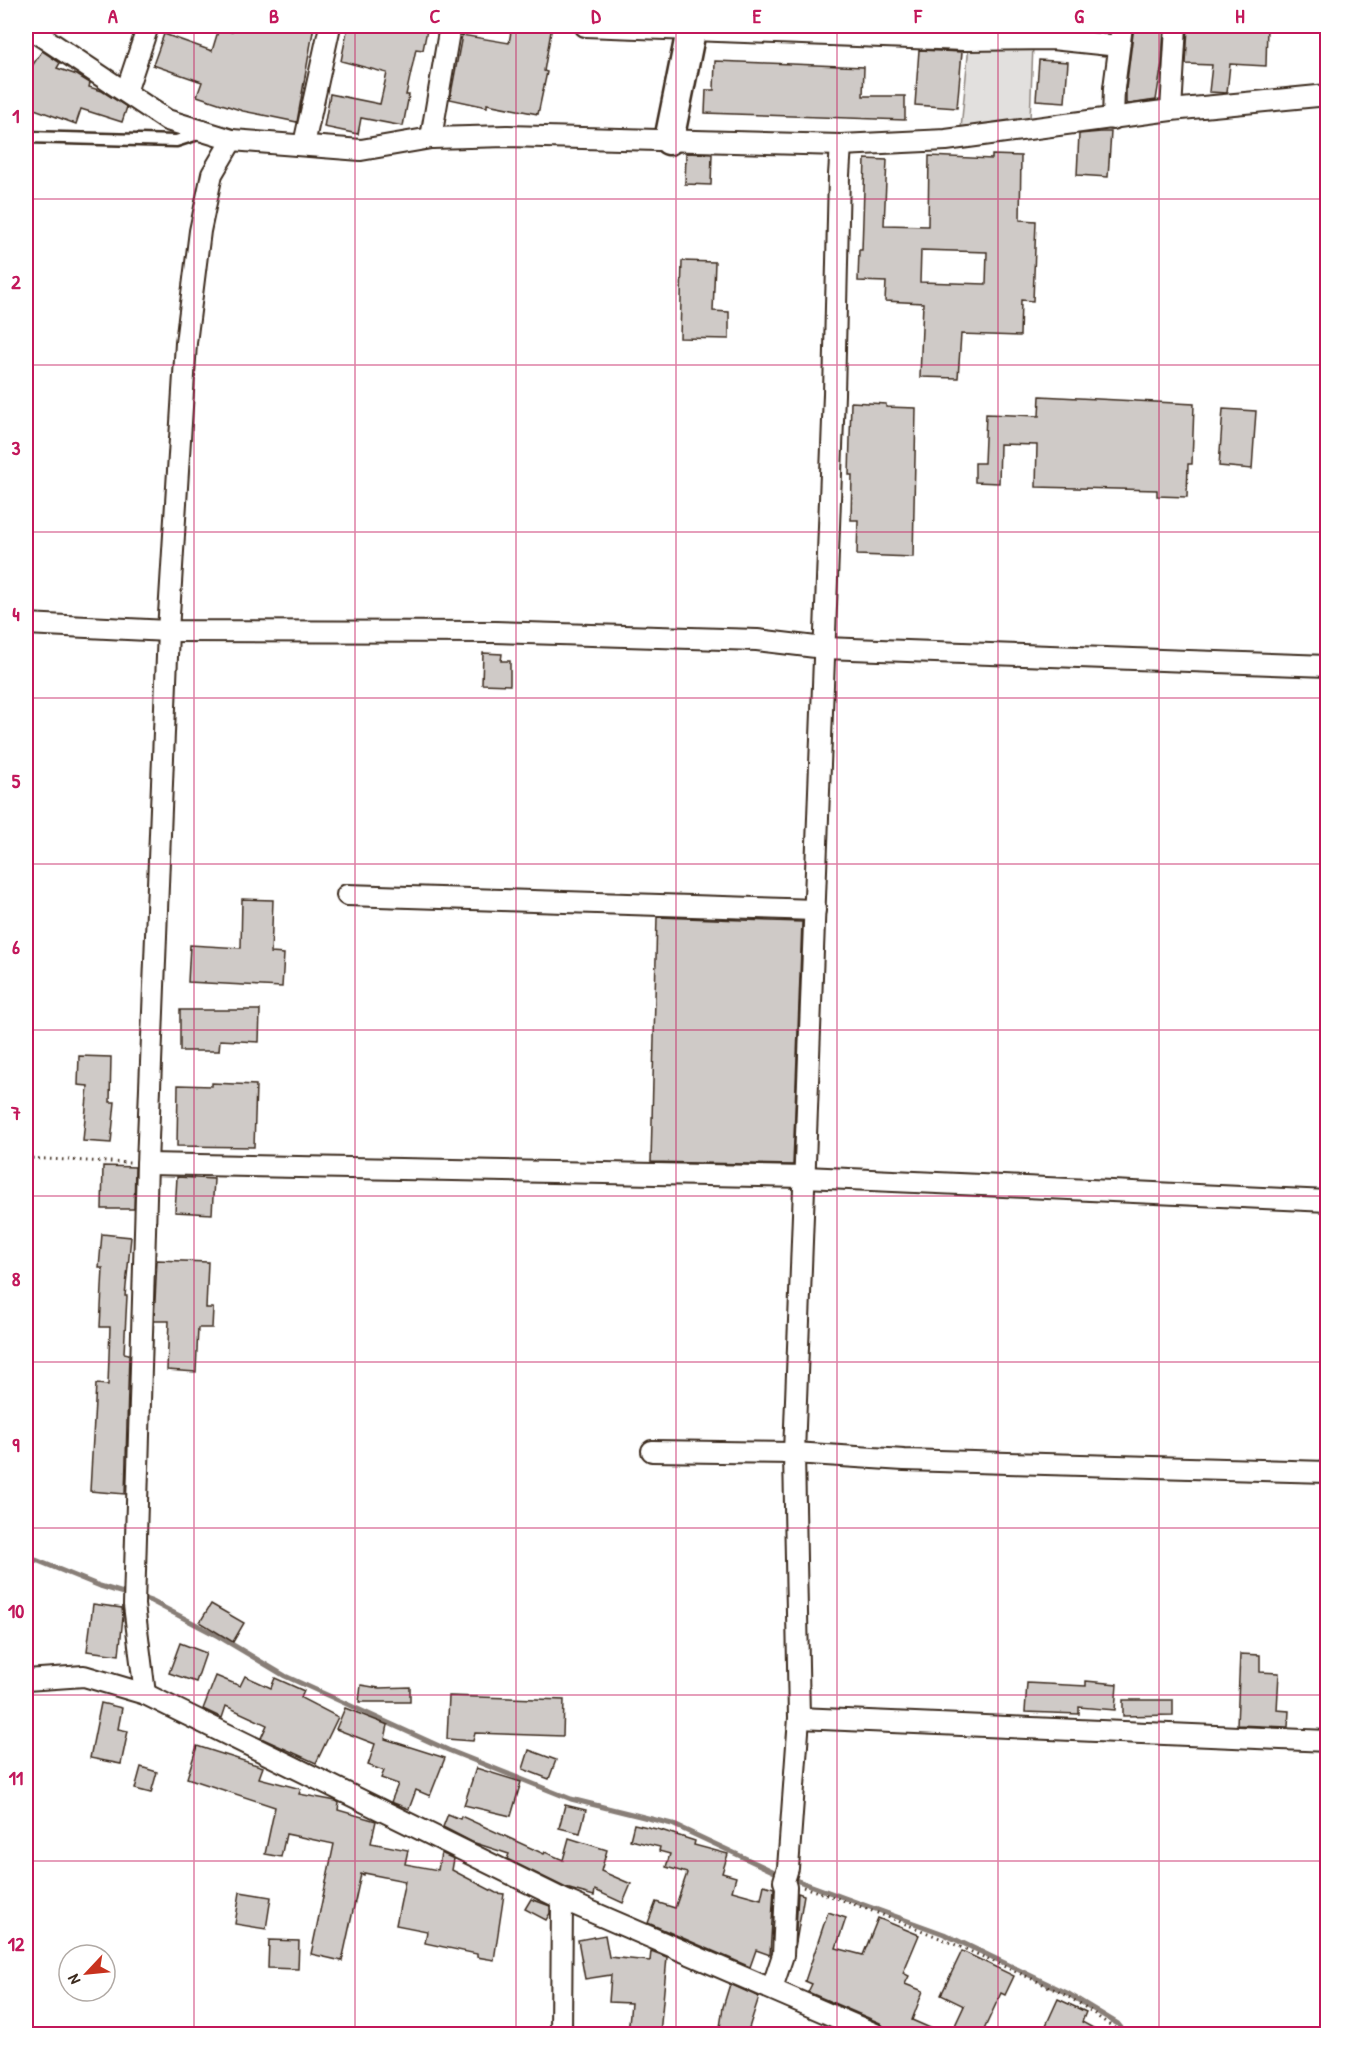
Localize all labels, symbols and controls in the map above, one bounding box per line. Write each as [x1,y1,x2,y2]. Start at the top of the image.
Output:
text: A [108,2,118,29]
text: B [269,2,279,29]
text: C [430,2,441,29]
text: D [591,2,601,29]
text: E [753,2,762,29]
text: F [913,2,923,29]
text: G [1074,2,1084,29]
text: H [1235,2,1245,29]
text: 1 [12,102,20,129]
text: 2 [11,268,21,295]
text: 3 [12,434,21,461]
text: 4 [12,600,20,627]
text: 5 [12,767,21,794]
text: 6 [12,933,20,960]
text: 7 [10,1099,21,1126]
text: 8 [12,1265,21,1292]
text: 9 [12,1431,20,1458]
text: 10 [8,1597,24,1624]
text: 11 [9,1764,23,1791]
text: 12 [8,1930,25,1957]
north arrow [57,1943,117,2003]
text: N [62,1970,85,1988]

